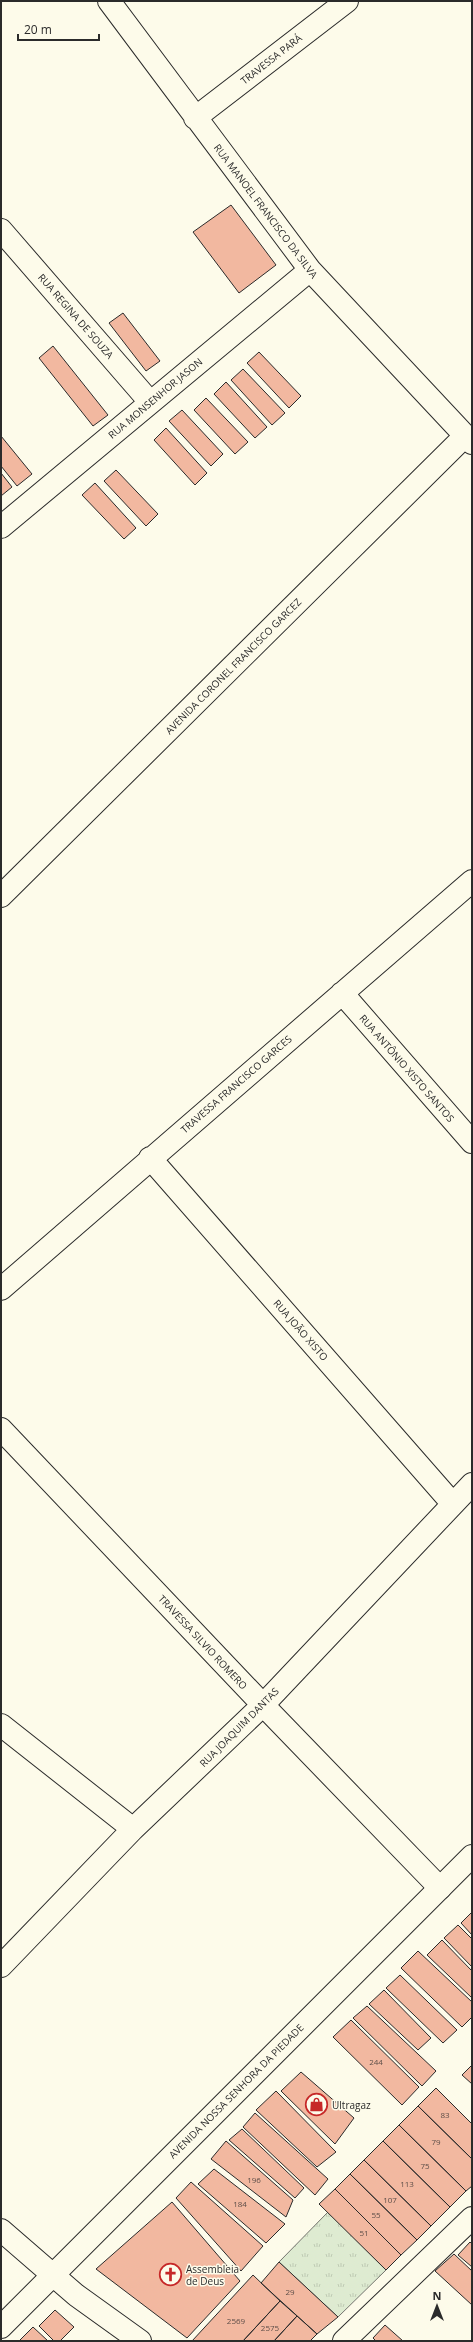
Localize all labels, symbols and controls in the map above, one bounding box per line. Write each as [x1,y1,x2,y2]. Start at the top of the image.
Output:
scale bar [18,16,99,42]
text: 20 m [24,21,52,38]
street label: TRAVESSA PARÁ [237,30,305,87]
street label: RUA MANOEL FRANCISCO DA SILVA [211,141,322,282]
street label: RUA REGINA DE SOUZA [35,270,117,362]
street label: RUA MONSENHOR JASON [105,354,205,442]
street label: AVENIDA CORONEL FRANCISCO GARCEZ [162,595,304,737]
street label: RUA ANTÔNIO XISTO SANTOS [356,1011,458,1125]
street label: TRAVESSA FRANCISCO GARCES [177,1032,295,1136]
street label: RUA JOÃO XISTO [270,1296,332,1364]
street label: TRAVESSA SILVIO ROMERO [155,1592,251,1692]
street label: RUA JOAQUIM DANTAS [196,1684,282,1770]
street label: AVENIDA NOSSA SENHORA DA PIEDADE [166,2021,306,2161]
house number: 244 [369,2056,383,2067]
shop icon: Ultragaz [304,2092,330,2118]
place label: Ultragaz [332,2098,371,2112]
house number: 83 [440,2109,450,2120]
house number: 79 [431,2136,441,2147]
house number: 75 [420,2160,430,2171]
house number: 196 [247,2174,261,2185]
house number: 113 [400,2178,414,2189]
house number: 107 [383,2194,397,2205]
house number: 184 [233,2198,247,2209]
house number: 55 [371,2209,381,2220]
house number: 51 [359,2227,369,2238]
church icon: Assembleia de Deus [157,2262,183,2288]
place label: Assembleia de Deus [186,2262,239,2288]
house number: 29 [285,2286,295,2297]
north arrow [417,2286,457,2326]
text: N [433,2288,441,2303]
house number: 2569 [227,2315,246,2326]
house number: 2575 [261,2322,280,2333]

